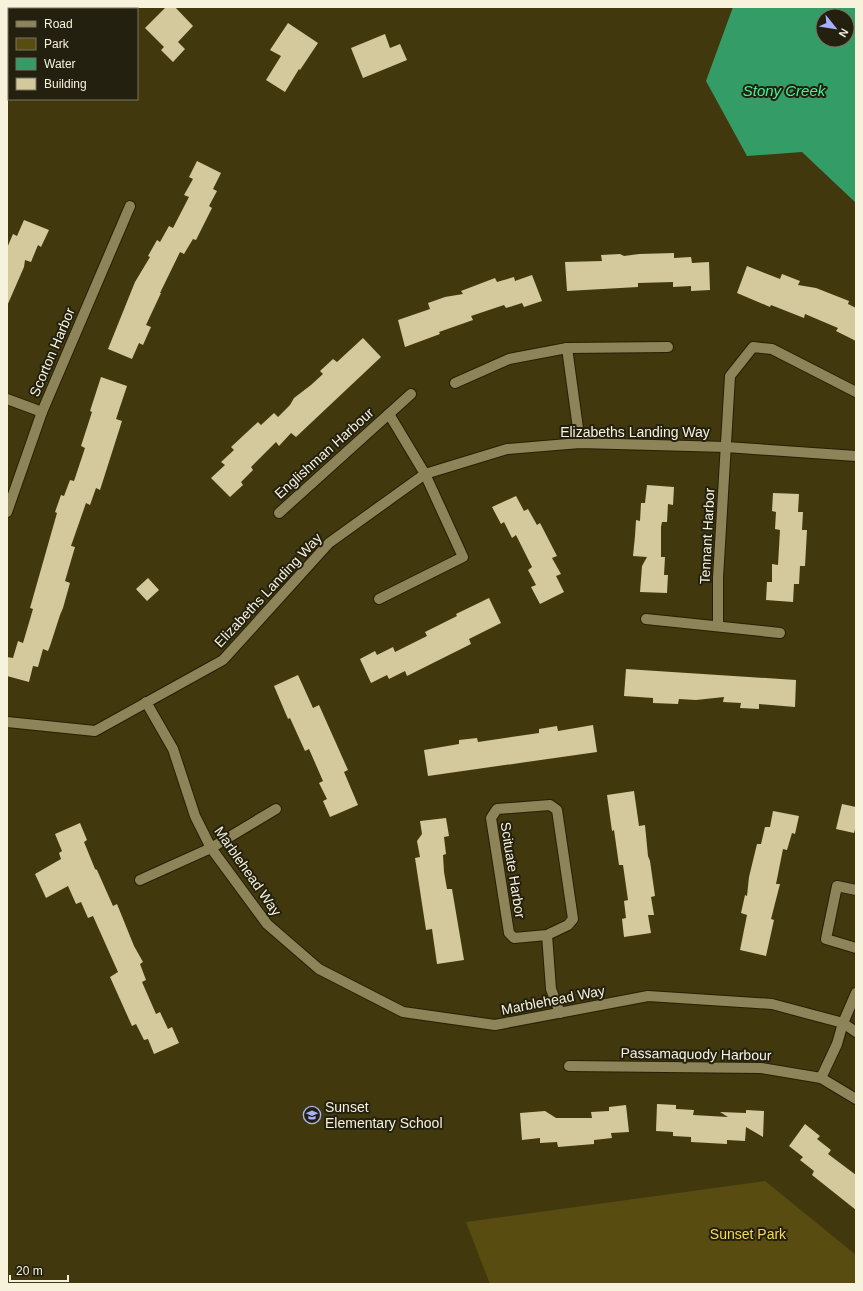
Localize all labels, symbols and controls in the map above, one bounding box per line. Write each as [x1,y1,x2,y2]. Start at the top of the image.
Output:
legend [8,8,138,100]
north arrow [815,8,855,48]
text: Road [44,17,73,31]
text: N [836,27,851,39]
text: Park [44,37,70,51]
text: Water [44,57,76,71]
text: Building [44,77,87,91]
water label: Stony Creek [743,82,827,99]
street label: Scorton Harbor [26,305,78,399]
street label: Englishman Harbour [271,404,377,502]
street label: Elizabeths Landing Way [560,424,710,440]
street label: Tennant Harbor [696,487,718,585]
street label: Elizabeths Landing Way [211,530,325,650]
street label: Scituate Harbor [497,821,529,920]
street label: Marblehead Way [211,823,285,919]
street label: Marblehead Way [500,982,606,1018]
street label: Passamaquody Harbour [620,1045,772,1063]
place label: Sunset Elementary School [325,1099,443,1131]
school or university icon: Sunset Elementary School [302,1105,322,1125]
park label: Sunset Park [710,1226,787,1242]
scale bar [10,1257,68,1283]
text: 20 m [16,1264,43,1278]

